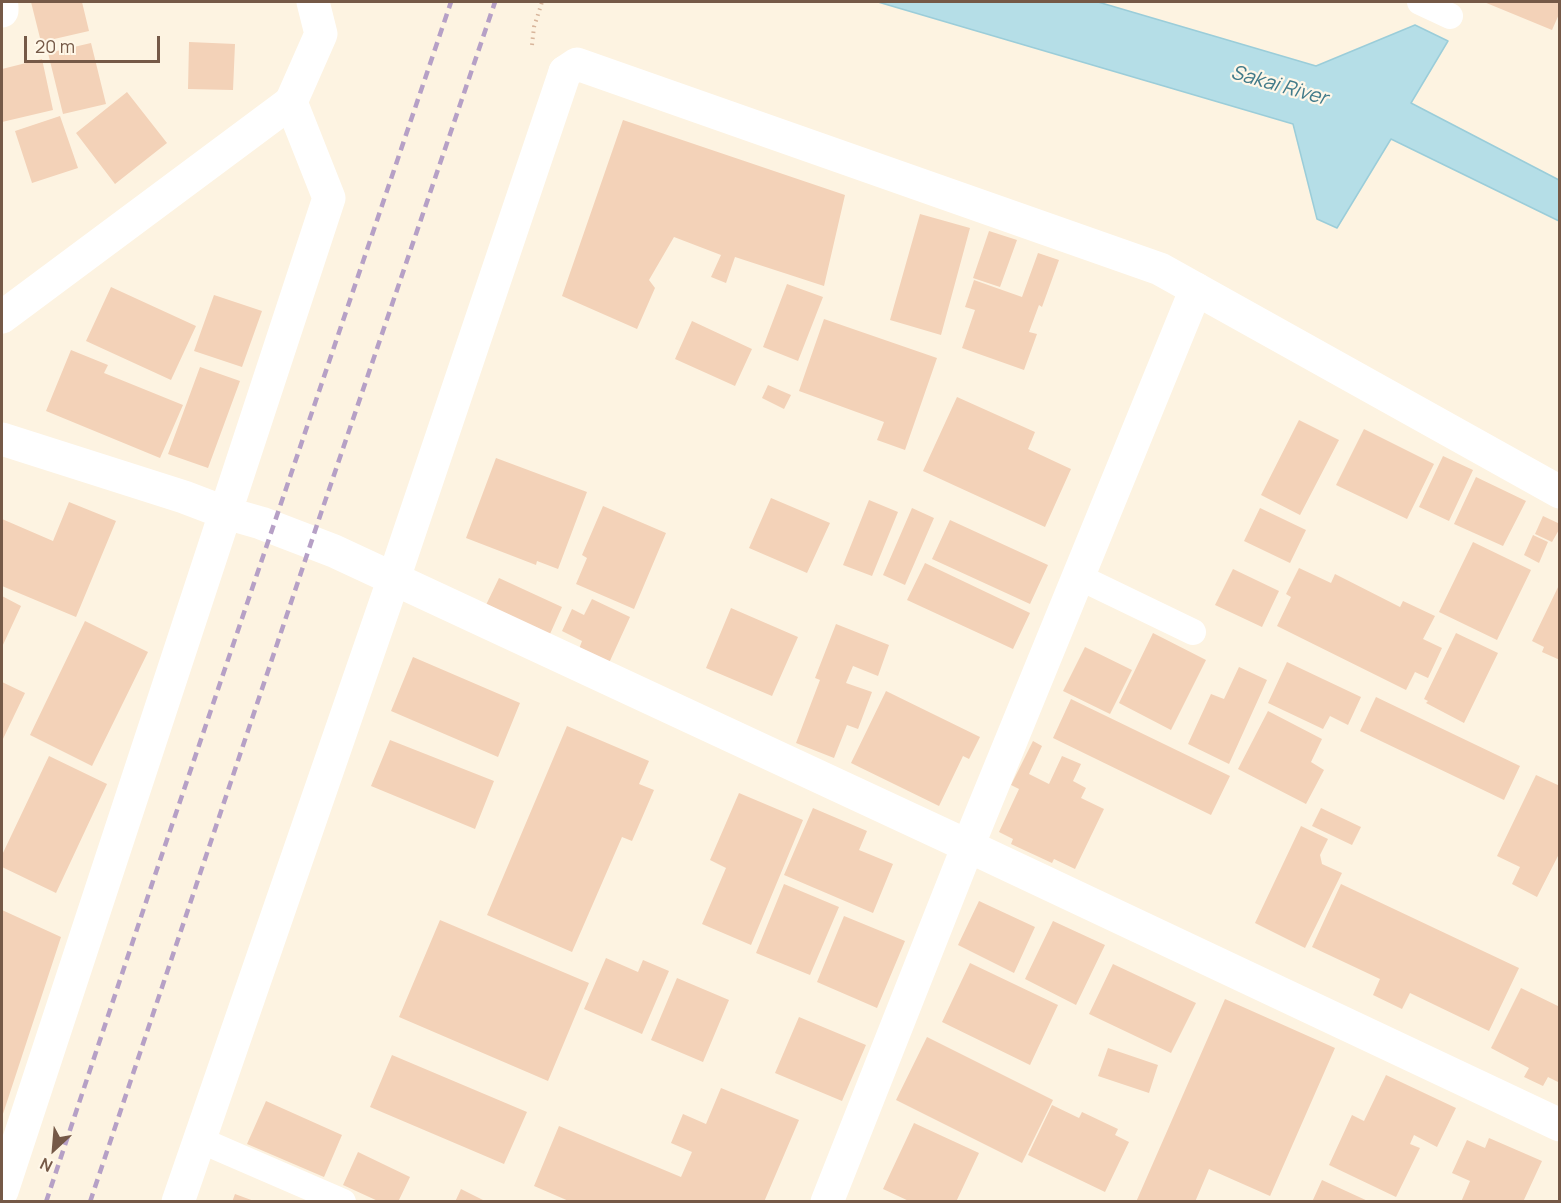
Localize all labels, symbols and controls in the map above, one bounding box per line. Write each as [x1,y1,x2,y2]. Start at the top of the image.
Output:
scale bar [27,24,164,62]
text: 20 m [35,34,75,58]
water label: Sakai River [1228,61,1330,111]
north arrow [24,1119,84,1179]
text: N [36,1153,56,1178]

